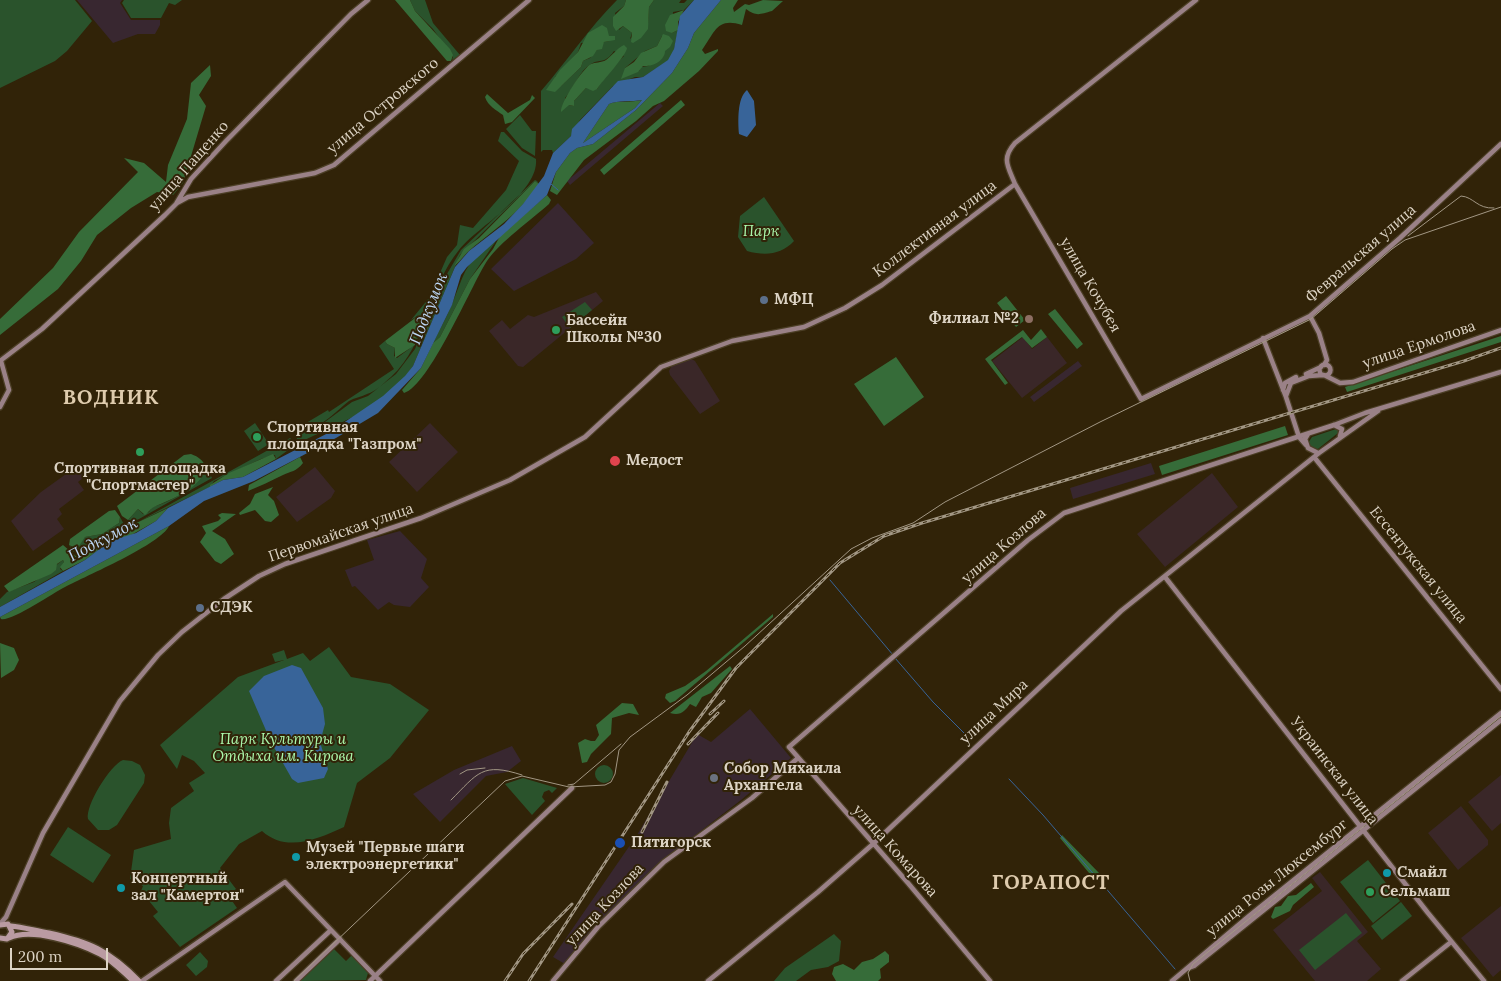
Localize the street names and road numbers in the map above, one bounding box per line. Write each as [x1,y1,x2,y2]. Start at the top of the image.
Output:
street label: улица Островского [324,54,442,158]
street label: улица Пащенко [145,118,233,214]
street label: Коллективная улица [870,177,1000,281]
street label: Февральская улица [1302,201,1420,307]
street label: улица Кочубея [1056,234,1124,336]
street label: улица Ермолова [1360,317,1478,373]
street label: Первомайская улица [266,500,416,566]
street label: Ессентукская улица [1365,503,1471,627]
street label: улица Козлова [958,504,1050,588]
street label: улица Мира [956,676,1032,748]
street label: Украинская улица [1286,714,1382,828]
street label: улица Комарова [849,801,941,901]
street label: улица Розы Люксембург [1203,816,1351,940]
street label: улица Козлова [562,860,648,950]

